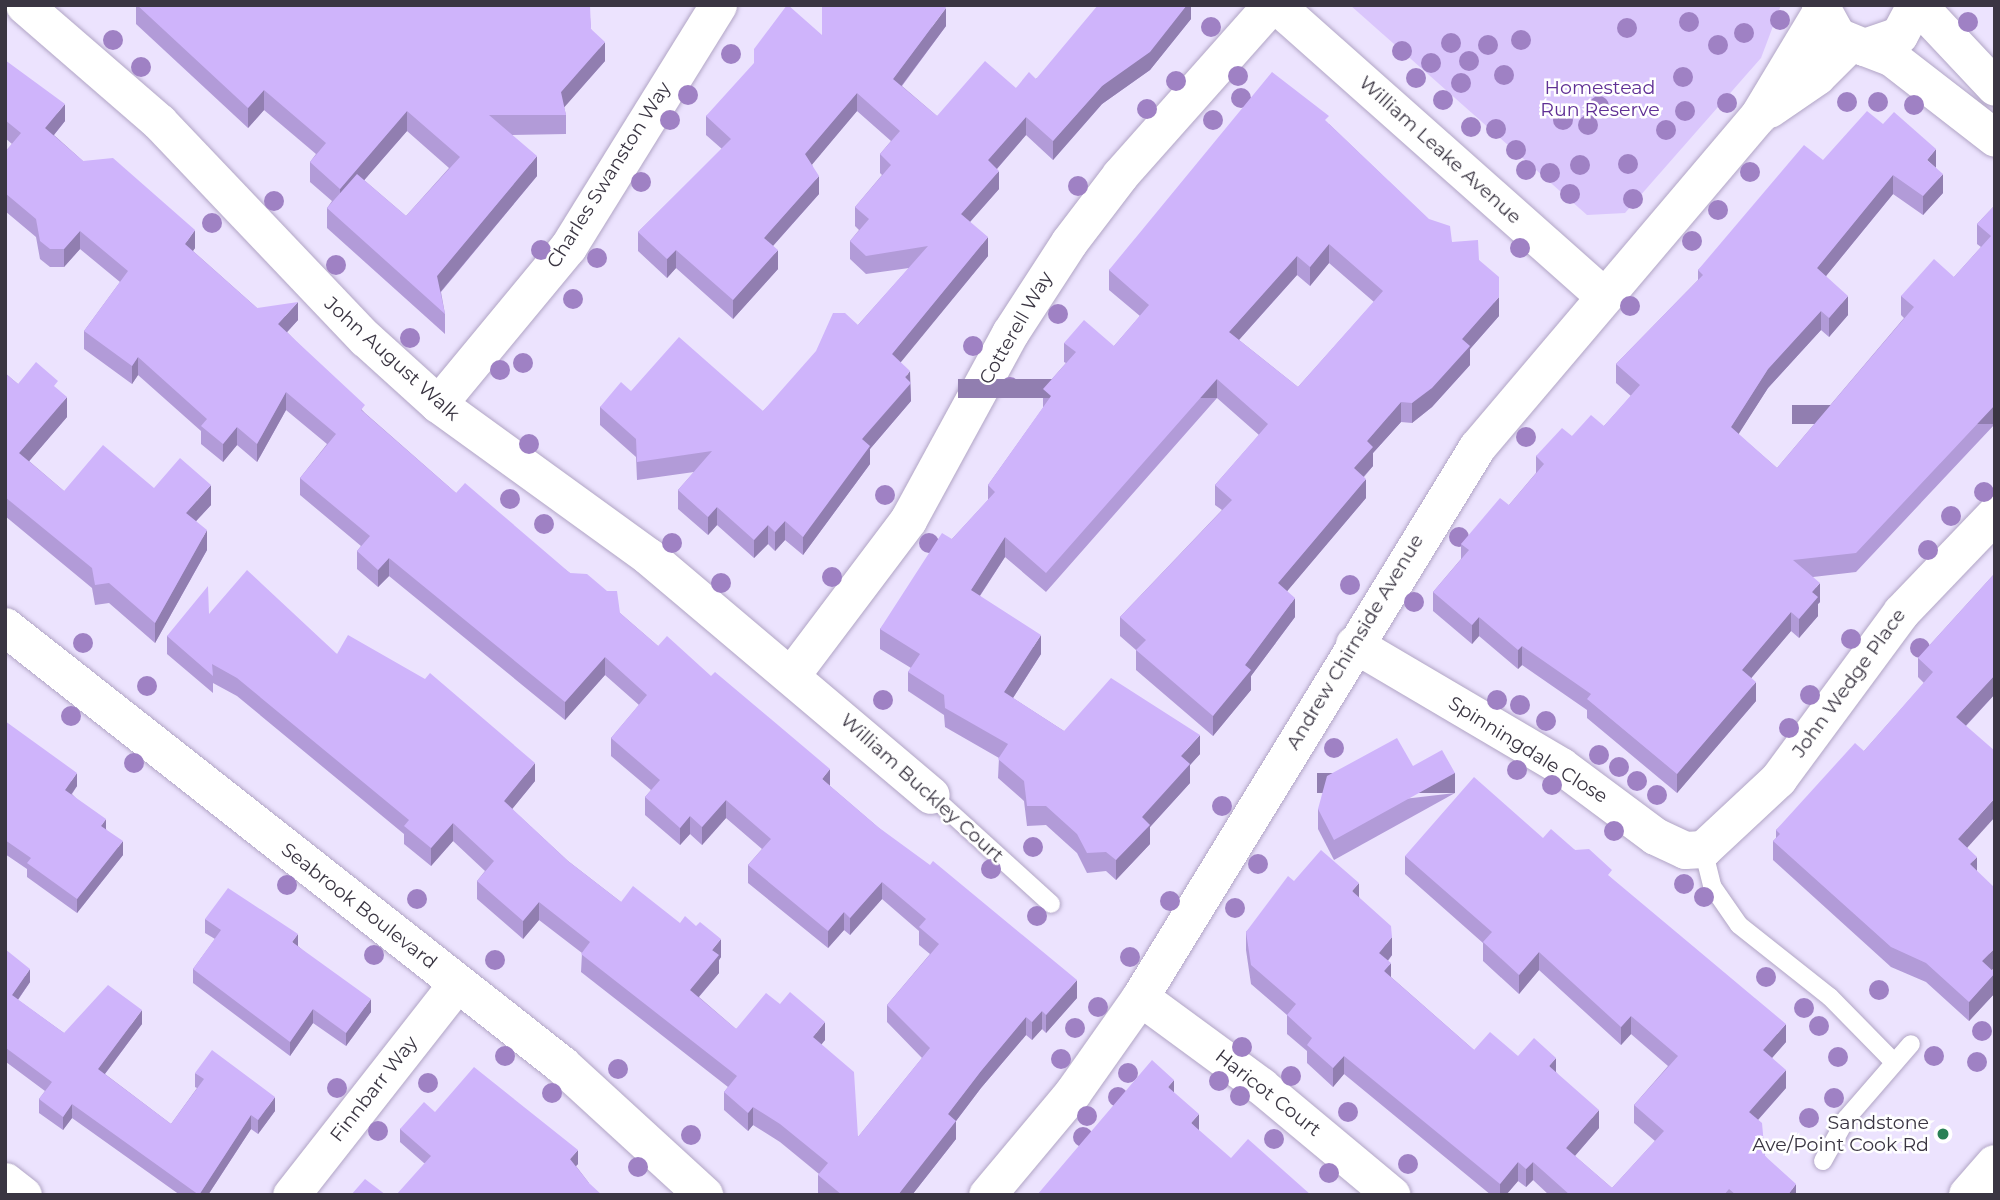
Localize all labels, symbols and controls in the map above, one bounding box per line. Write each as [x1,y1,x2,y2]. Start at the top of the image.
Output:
street label: William Leake Avenue [1354,71,1526,229]
park label: Homestead Run Reserve [1540,77,1660,121]
street label: Charles Swanston Way [542,78,676,272]
street label: Cotterell Way [975,268,1057,388]
street label: John August Walk [320,292,464,426]
street label: Andrew Chirnside Avenue [1282,530,1428,754]
street label: John Wedge Place [1787,604,1911,762]
street label: Spinningdale Close [1444,692,1612,808]
street label: William Buckley Court [836,709,1008,867]
street label: Seabrook Boulevard [277,838,441,974]
street label: Finnbarr Way [326,1031,422,1147]
street label: Haricot Court [1211,1045,1325,1141]
place label: Sandstone Ave/Point Cook Rd [1752,1112,1929,1156]
marker: Sandstone Ave/Point Cook Rd [1935,1126,1951,1142]

